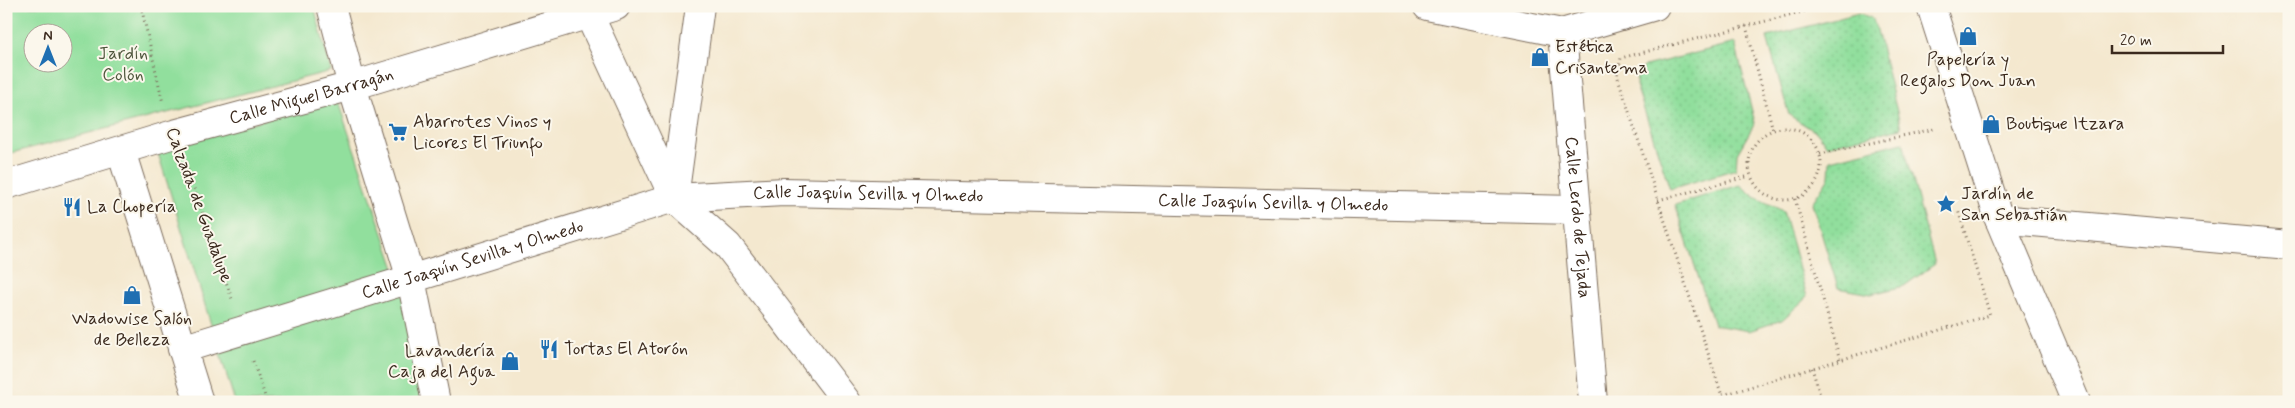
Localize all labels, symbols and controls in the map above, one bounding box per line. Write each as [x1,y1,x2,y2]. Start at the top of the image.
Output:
north arrow [22,22,72,72]
scale bar [2112,22,2224,54]
shop icon: Papelería y Regalos Don Juan [1957,25,1979,47]
text: N [43,27,53,45]
text: 20 m [2120,31,2152,51]
place label: Estética Crisantema [1555,35,1648,80]
park label: Jardín Colón [98,42,148,87]
shop icon: Estética Crisantema [1529,46,1551,68]
place label: Papelería y Regalos Don Juan [1900,48,2036,95]
street label: Calle Miguel Barragán [227,62,396,131]
place label: Abarrotes Vinos y Licores El Triunfo [413,110,551,157]
place label: Boutique Itzara [2006,112,2124,136]
shop icon: Boutique Itzara [1980,113,2002,135]
supermarket icon: Abarrotes Vinos y Licores El Triunfo [387,121,409,143]
street label: Calzada de Guadalupe [160,124,238,286]
street label: Calle Lerdo de Tejada [1559,136,1596,299]
street label: Calle Joaquín Sevilla y Olmedo [752,180,984,209]
place label: Jardín de San Sebastián [1961,182,2067,227]
street label: Calle Joaquín Sevilla y Olmedo [1158,188,1389,218]
place icon: Jardín de San Sebastián [1935,193,1957,215]
place label: La Chopería [87,195,176,219]
restaurant icon: La Chopería [61,196,83,218]
street label: Calle Joaquín Sevilla y Olmedo [359,214,586,305]
shop icon: Wadowise Salón de Belleza [121,284,143,306]
place label: Wadowise Salón de Belleza [72,307,192,352]
place label: Tortas El Atorón [564,337,688,361]
restaurant icon: Tortas El Atorón [538,338,560,360]
place label: Lavandería Caja del Agua [388,339,495,386]
shop icon: Lavandería Caja del Agua [499,350,521,372]

